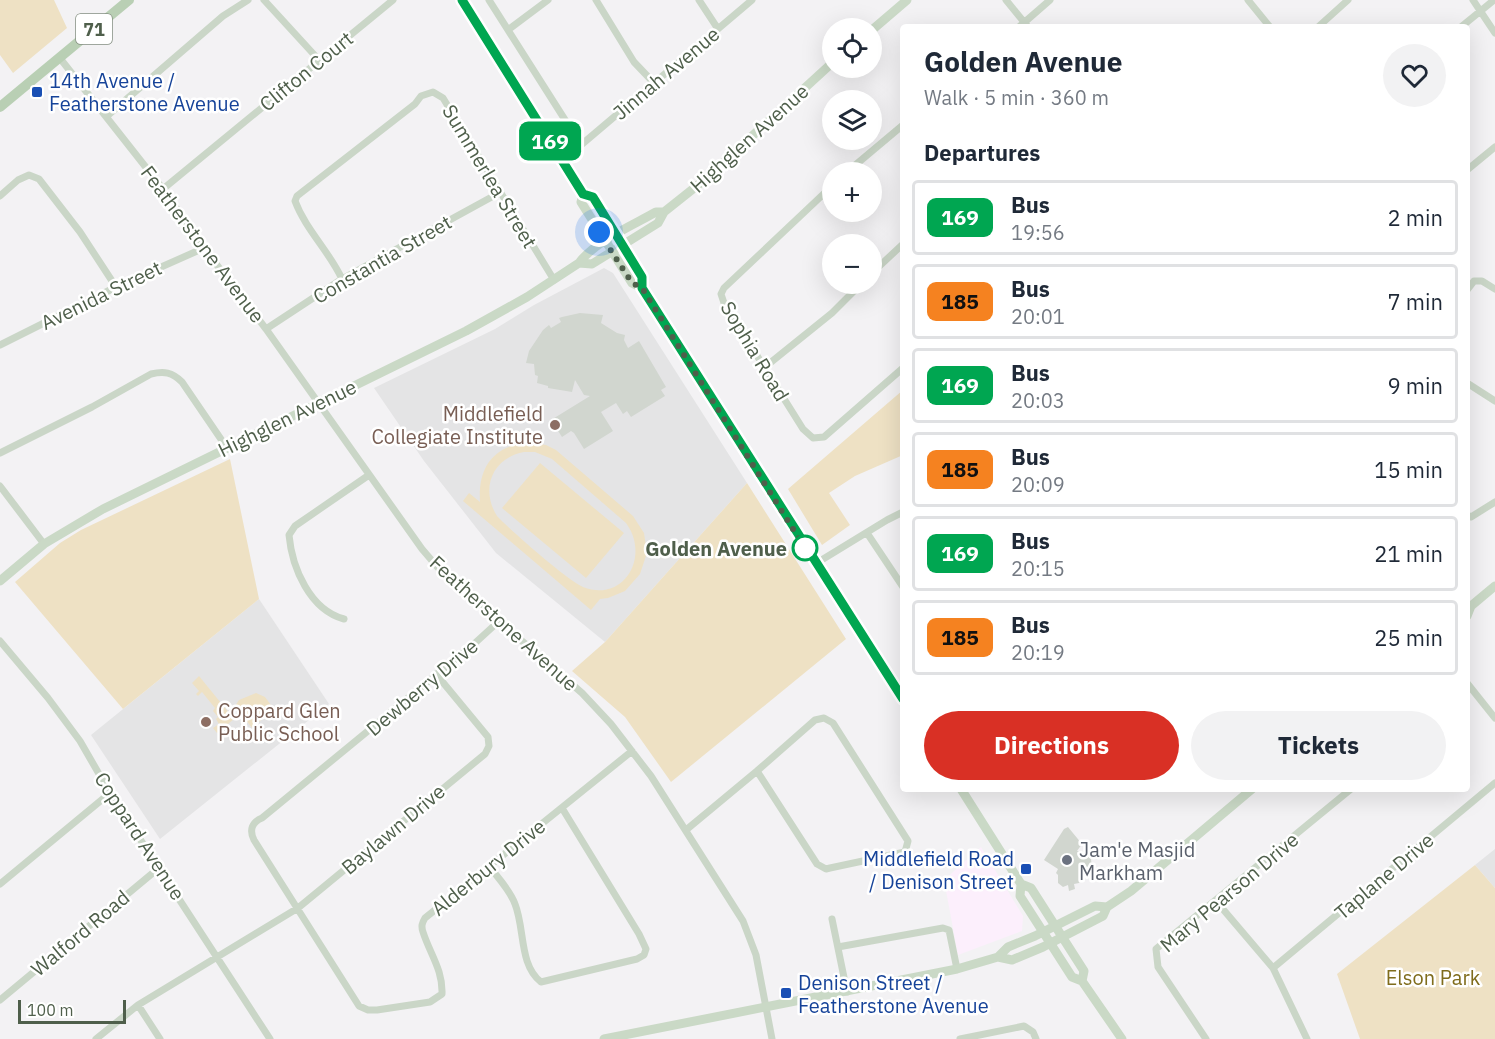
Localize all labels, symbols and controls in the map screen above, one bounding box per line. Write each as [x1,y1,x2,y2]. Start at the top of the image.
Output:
road number: 71 [76,14,112,44]
map controls [822,18,882,294]
button: locate [822,18,882,78]
street label: Jinnah Avenue [607,20,725,126]
street label: Clifton Court [254,25,358,117]
text: Golden Avenue [924,43,1123,80]
button: heart [1383,44,1446,107]
place label: 14th Avenue / Featherstone Avenue [49,67,240,117]
street label: Highglen Avenue [684,77,814,199]
text: Walk · 5 min · 360 m [924,84,1109,111]
marker: 14th Avenue / Featherstone Avenue [30,85,44,99]
button: layers [822,90,882,150]
street label: Summerlea Street [436,99,544,253]
line badge: 169 [516,122,584,160]
text: 169 [531,127,569,155]
text: Departures [924,138,1040,167]
street label: Featherstone Avenue [135,160,271,328]
button: + [822,162,882,222]
text: Bus [1011,190,1050,219]
text: 169 [941,203,979,231]
text: 2 min [1387,203,1443,232]
street label: Constantia Street [308,208,456,310]
your location [584,217,614,247]
text: 19:56 [1011,219,1065,246]
button: − [822,234,882,294]
street label: Avenida Street [36,254,166,336]
text: Bus [1011,274,1050,303]
text: 185 [941,287,979,315]
text: 7 min [1387,287,1443,316]
street label: Sophia Road [715,296,795,406]
text: 20:01 [1011,303,1065,330]
text: Bus [1011,358,1050,387]
text: 169 [941,371,979,399]
text: 9 min [1387,371,1443,400]
street label: Highglen Avenue [213,373,361,463]
text: 20:03 [1011,387,1065,414]
place label: Middlefield Collegiate Institute [371,400,543,450]
marker: Middlefield Collegiate Institute [548,418,562,432]
text: Bus [1011,442,1050,471]
text: 185 [941,455,979,483]
text: 15 min [1374,455,1443,484]
text: 20:09 [1011,471,1065,498]
text: Bus [1011,526,1050,555]
place label: Golden Avenue [645,535,787,562]
marker: Golden Avenue [792,535,818,561]
text: 169 [941,539,979,567]
text: 21 min [1374,539,1443,568]
street label: Featherstone Avenue [424,549,584,697]
text: 20:15 [1011,555,1065,582]
text: Bus [1011,610,1050,639]
text: 185 [941,623,979,651]
text: 25 min [1374,623,1443,652]
street label: Dewberry Drive [360,632,484,742]
text: 20:19 [1011,639,1065,666]
place label: Coppard Glen Public School [218,697,341,747]
button: Directions [924,711,1179,780]
button: Tickets [1191,711,1446,780]
marker: Coppard Glen Public School [199,715,213,729]
street label: Coppard Avenue [88,767,192,905]
street label: Baylawn Drive [335,778,451,880]
street label: Alderbury Drive [425,813,551,921]
street label: Mary Pearson Drive [1154,826,1304,958]
street label: Taplane Drive [1329,826,1439,926]
place label: Jam'e Masjid Markham [1079,836,1195,886]
place label: Middlefield Road / Denison Street [863,845,1014,895]
marker: Jam'e Masjid Markham [1060,853,1074,867]
marker: Middlefield Road / Denison Street [1019,862,1033,876]
street label: Walford Road [25,884,135,982]
park label: Elson Park [1386,964,1481,991]
place label: Denison Street / Featherstone Avenue [798,969,989,1019]
marker: Denison Street / Featherstone Avenue [779,986,793,1000]
scale bar [18,997,126,1024]
text: 100 m [27,1000,74,1020]

